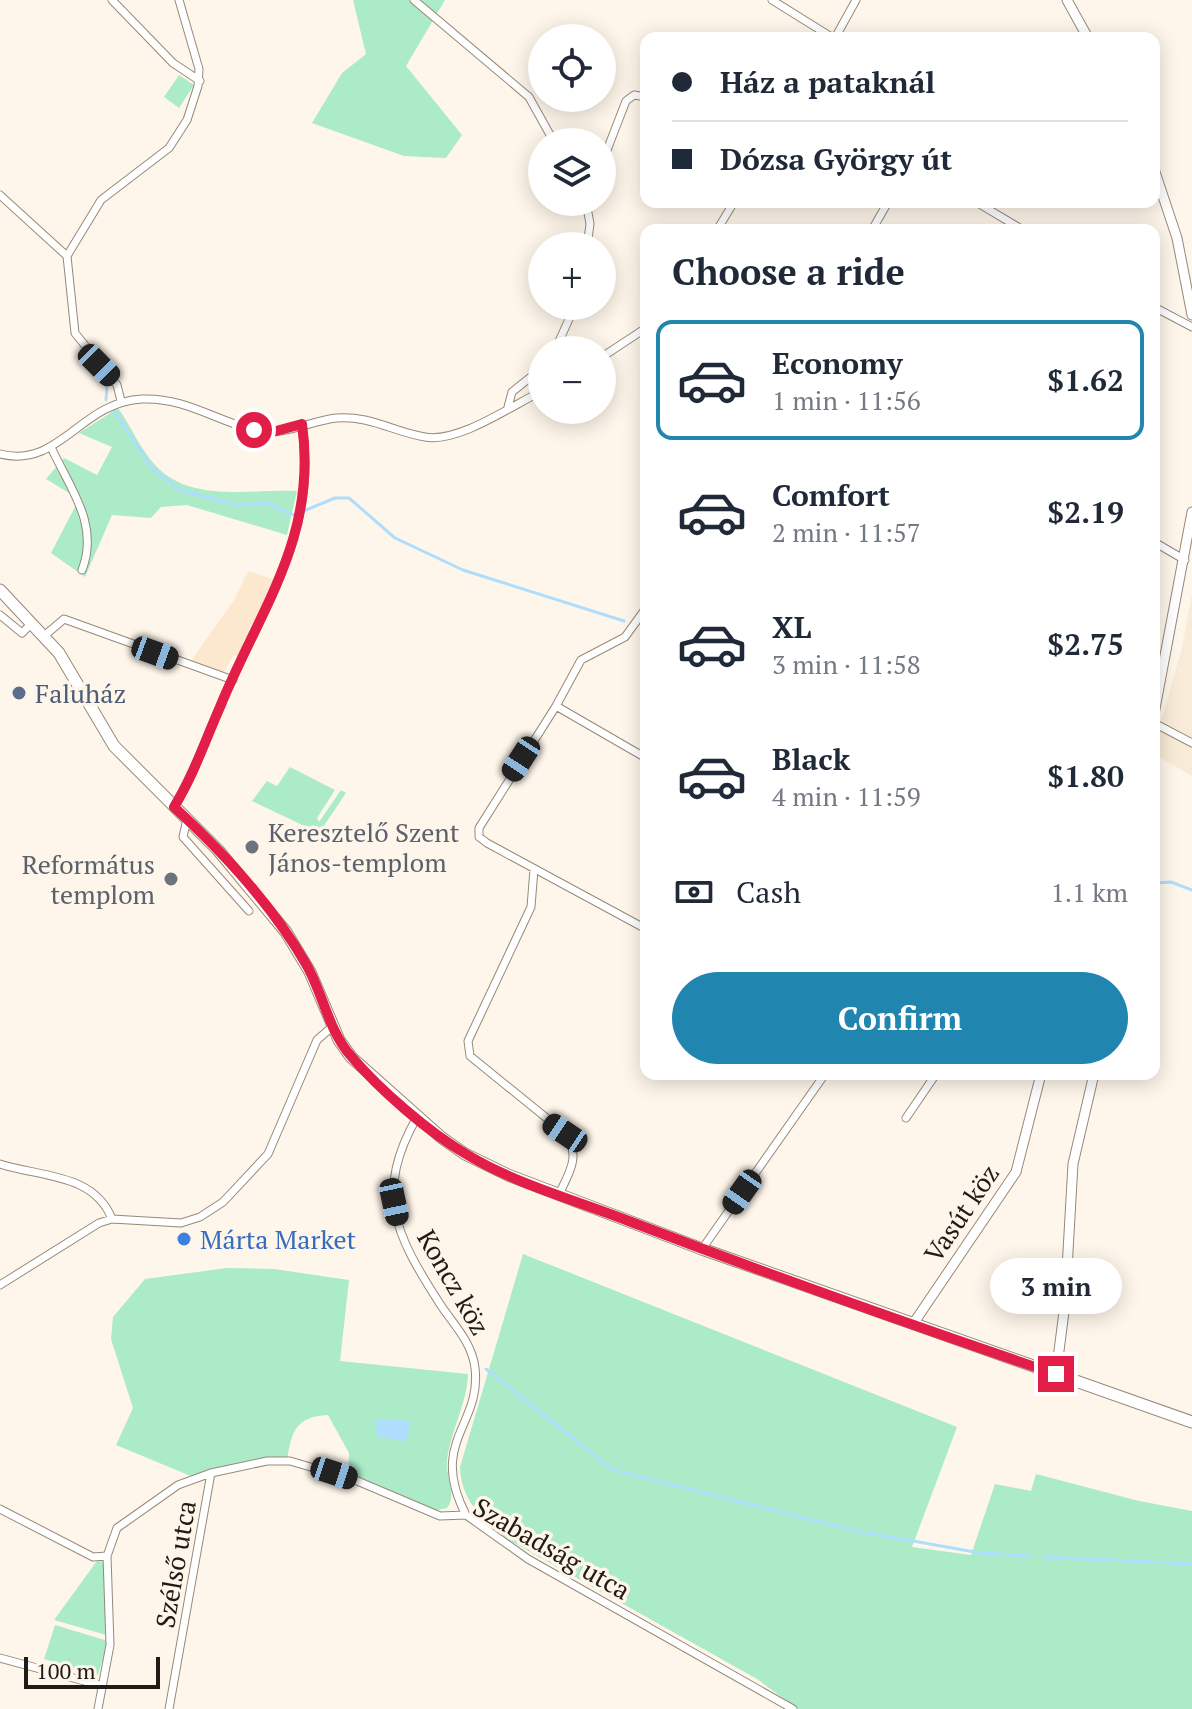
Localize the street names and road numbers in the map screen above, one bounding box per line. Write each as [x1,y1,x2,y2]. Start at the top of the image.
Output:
street label: Vasút köz [916,1158,1006,1268]
street label: Koncz köz [410,1223,498,1341]
street label: Szabadság utca [467,1489,637,1607]
street label: Szélső utca [147,1498,203,1630]

